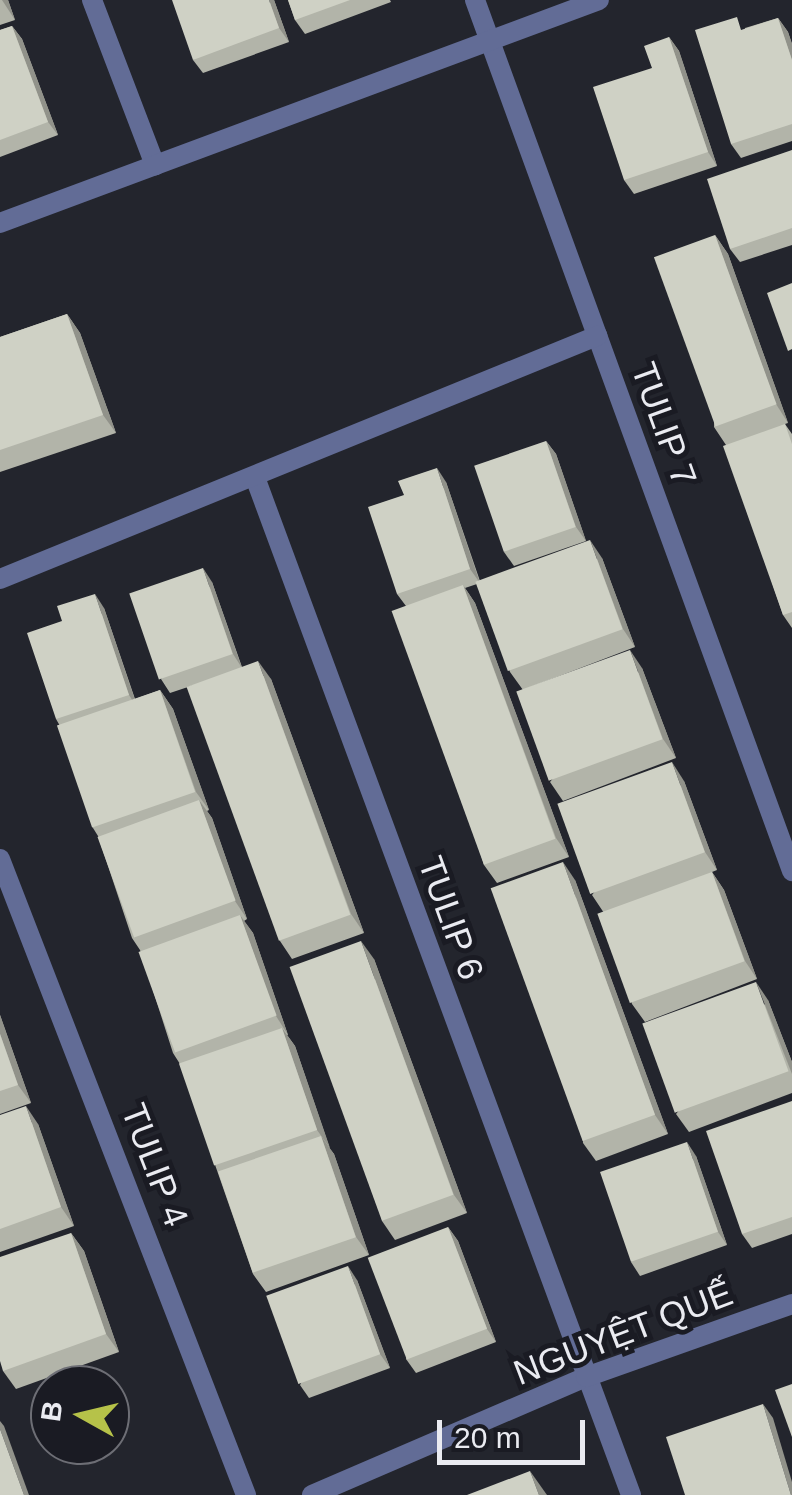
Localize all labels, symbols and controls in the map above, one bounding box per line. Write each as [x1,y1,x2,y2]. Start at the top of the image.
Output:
street label: TULIP 7 [622,356,706,492]
street label: TULIP 6 [409,850,493,986]
street label: TULIP 4 [112,1098,198,1232]
street label: NGUYỆT QUẾ [507,1272,739,1394]
north arrow [30,1365,130,1465]
text: B [35,1399,69,1423]
scale bar [442,1400,590,1462]
text: 20 m [454,1421,521,1454]

